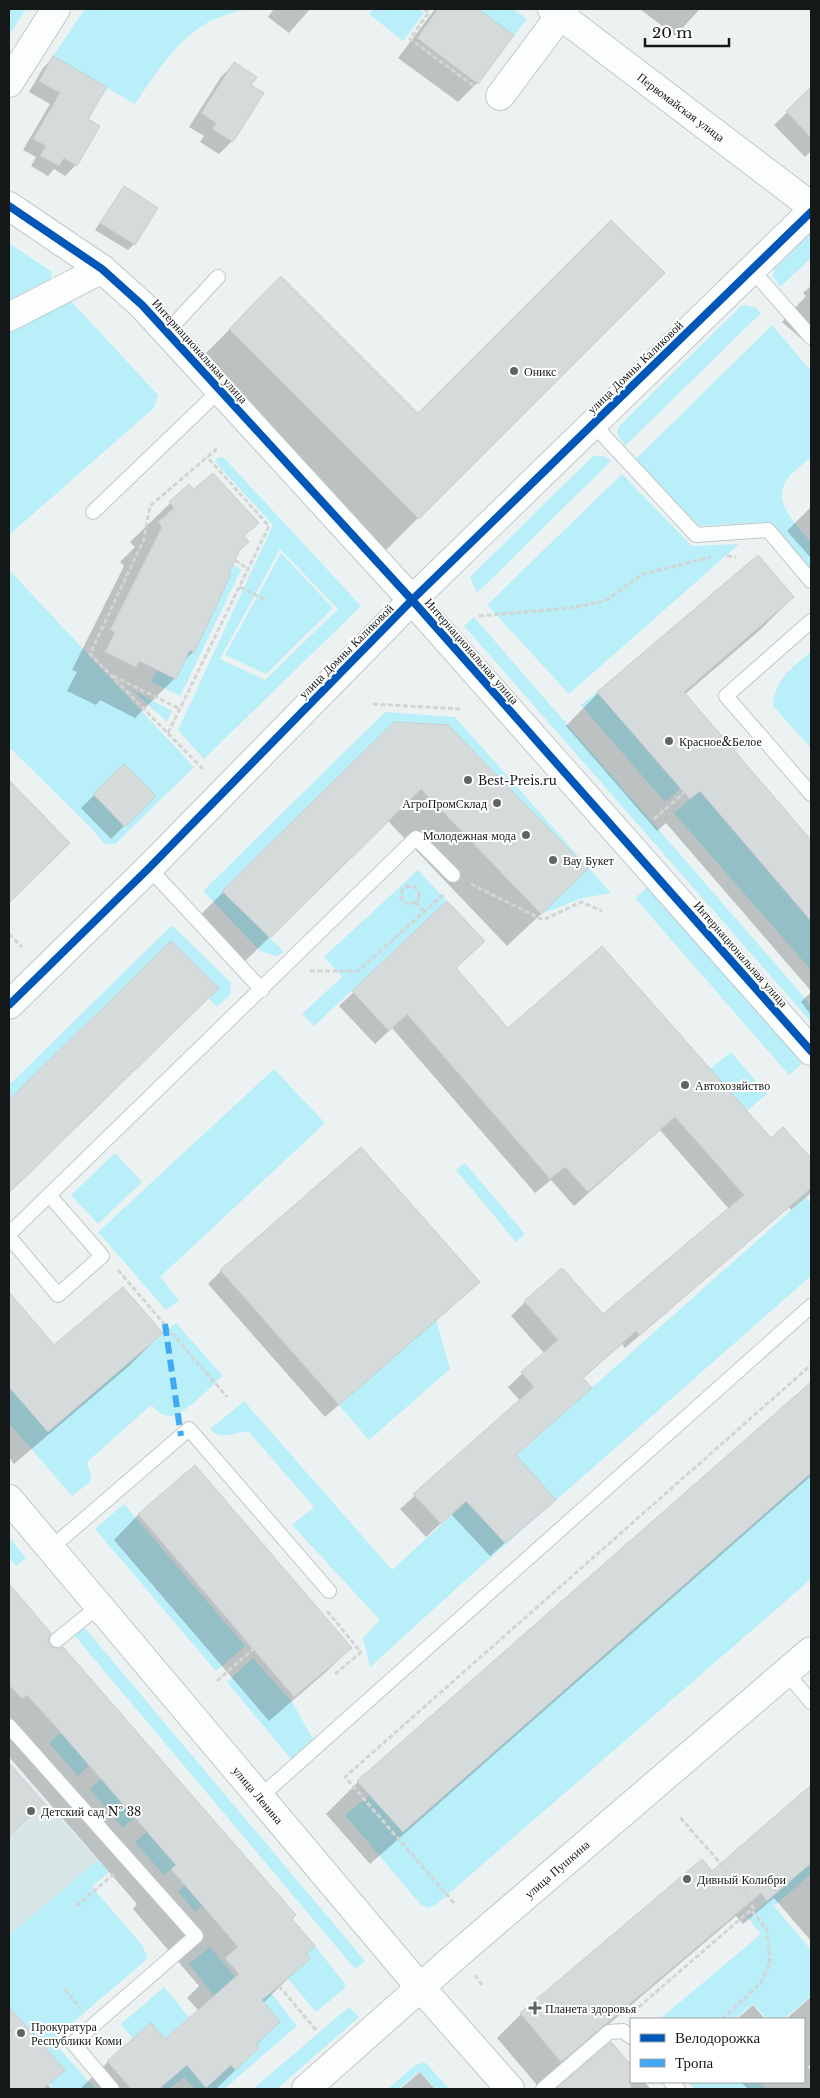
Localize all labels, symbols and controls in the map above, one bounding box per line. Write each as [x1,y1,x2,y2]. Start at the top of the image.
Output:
scale bar [645,15,729,47]
text: 20 m [652,23,692,42]
street label: Первомайская улица [634,69,728,145]
street label: Интернациональная улица [149,295,251,407]
street label: улица Домны Каликовой [584,317,686,417]
place label: Оникс [524,364,556,379]
marker: Оникс [508,365,520,377]
street label: Интернациональная улица [422,595,523,708]
street label: улица Домны Каликовой [296,600,397,701]
place label: Красное&Белое [679,734,762,749]
marker: Красное&Белое [663,735,675,747]
place label: Best-Preis.ru [478,773,557,788]
marker: Best-Preis.ru [462,774,474,786]
place label: АгроПромСклад [402,796,487,811]
marker: АгроПромСклад [491,797,503,809]
place label: Молодежная мода [423,828,517,843]
marker: Молодежная мода [520,829,532,841]
place label: Вау Букет [563,853,615,868]
marker: Вау Букет [547,854,559,866]
street label: Интернациональная улица [691,898,792,1011]
place label: Автохозяйство [695,1078,770,1093]
marker: Автохозяйство [679,1079,691,1091]
street label: улица Ленина [229,1763,287,1828]
place label: Детский сад № 38 [41,1804,141,1819]
marker: Детский сад № 38 [25,1805,37,1817]
street label: улица Пушкина [522,1836,593,1901]
place label: Дивный Колибри [697,1872,786,1887]
marker: Дивный Колибри [681,1873,693,1885]
place label: Планета здоровья [545,2001,637,2016]
marker: Планета здоровья [529,2002,541,2014]
legend [630,2018,805,2083]
place label: Прокуратура Республики Коми [31,2019,122,2048]
marker: Прокуратура Республики Коми [15,2027,27,2039]
text: Велодорожка [675,2028,760,2047]
text: Тропа [675,2053,714,2072]

